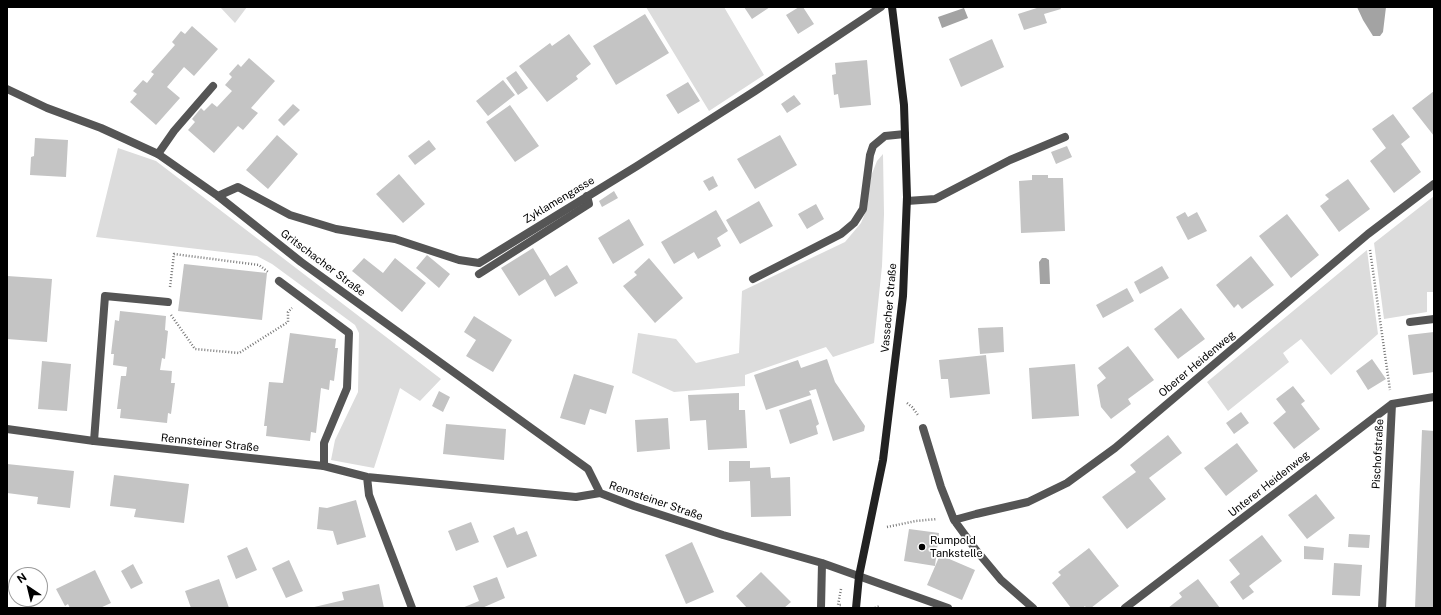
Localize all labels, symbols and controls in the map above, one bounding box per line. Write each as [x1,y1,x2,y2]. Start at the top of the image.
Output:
street label: Zyklamengasse [521,174,597,226]
street label: Gritschacher Straße [278,227,368,299]
street label: Vassacher Straße [879,263,899,353]
street label: Oberer Heidenweg [1156,328,1238,400]
street label: Pischofstraße [1370,418,1386,490]
street label: Rennsteiner Straße [160,431,260,455]
street label: Unterer Heidenweg [1226,448,1312,520]
street label: Rennsteiner Straße [607,479,705,523]
place label: Rumpold Tankstelle [930,534,983,560]
marker: Rumpold Tankstelle [917,542,927,552]
north arrow [8,567,48,607]
text: N [15,571,29,585]

